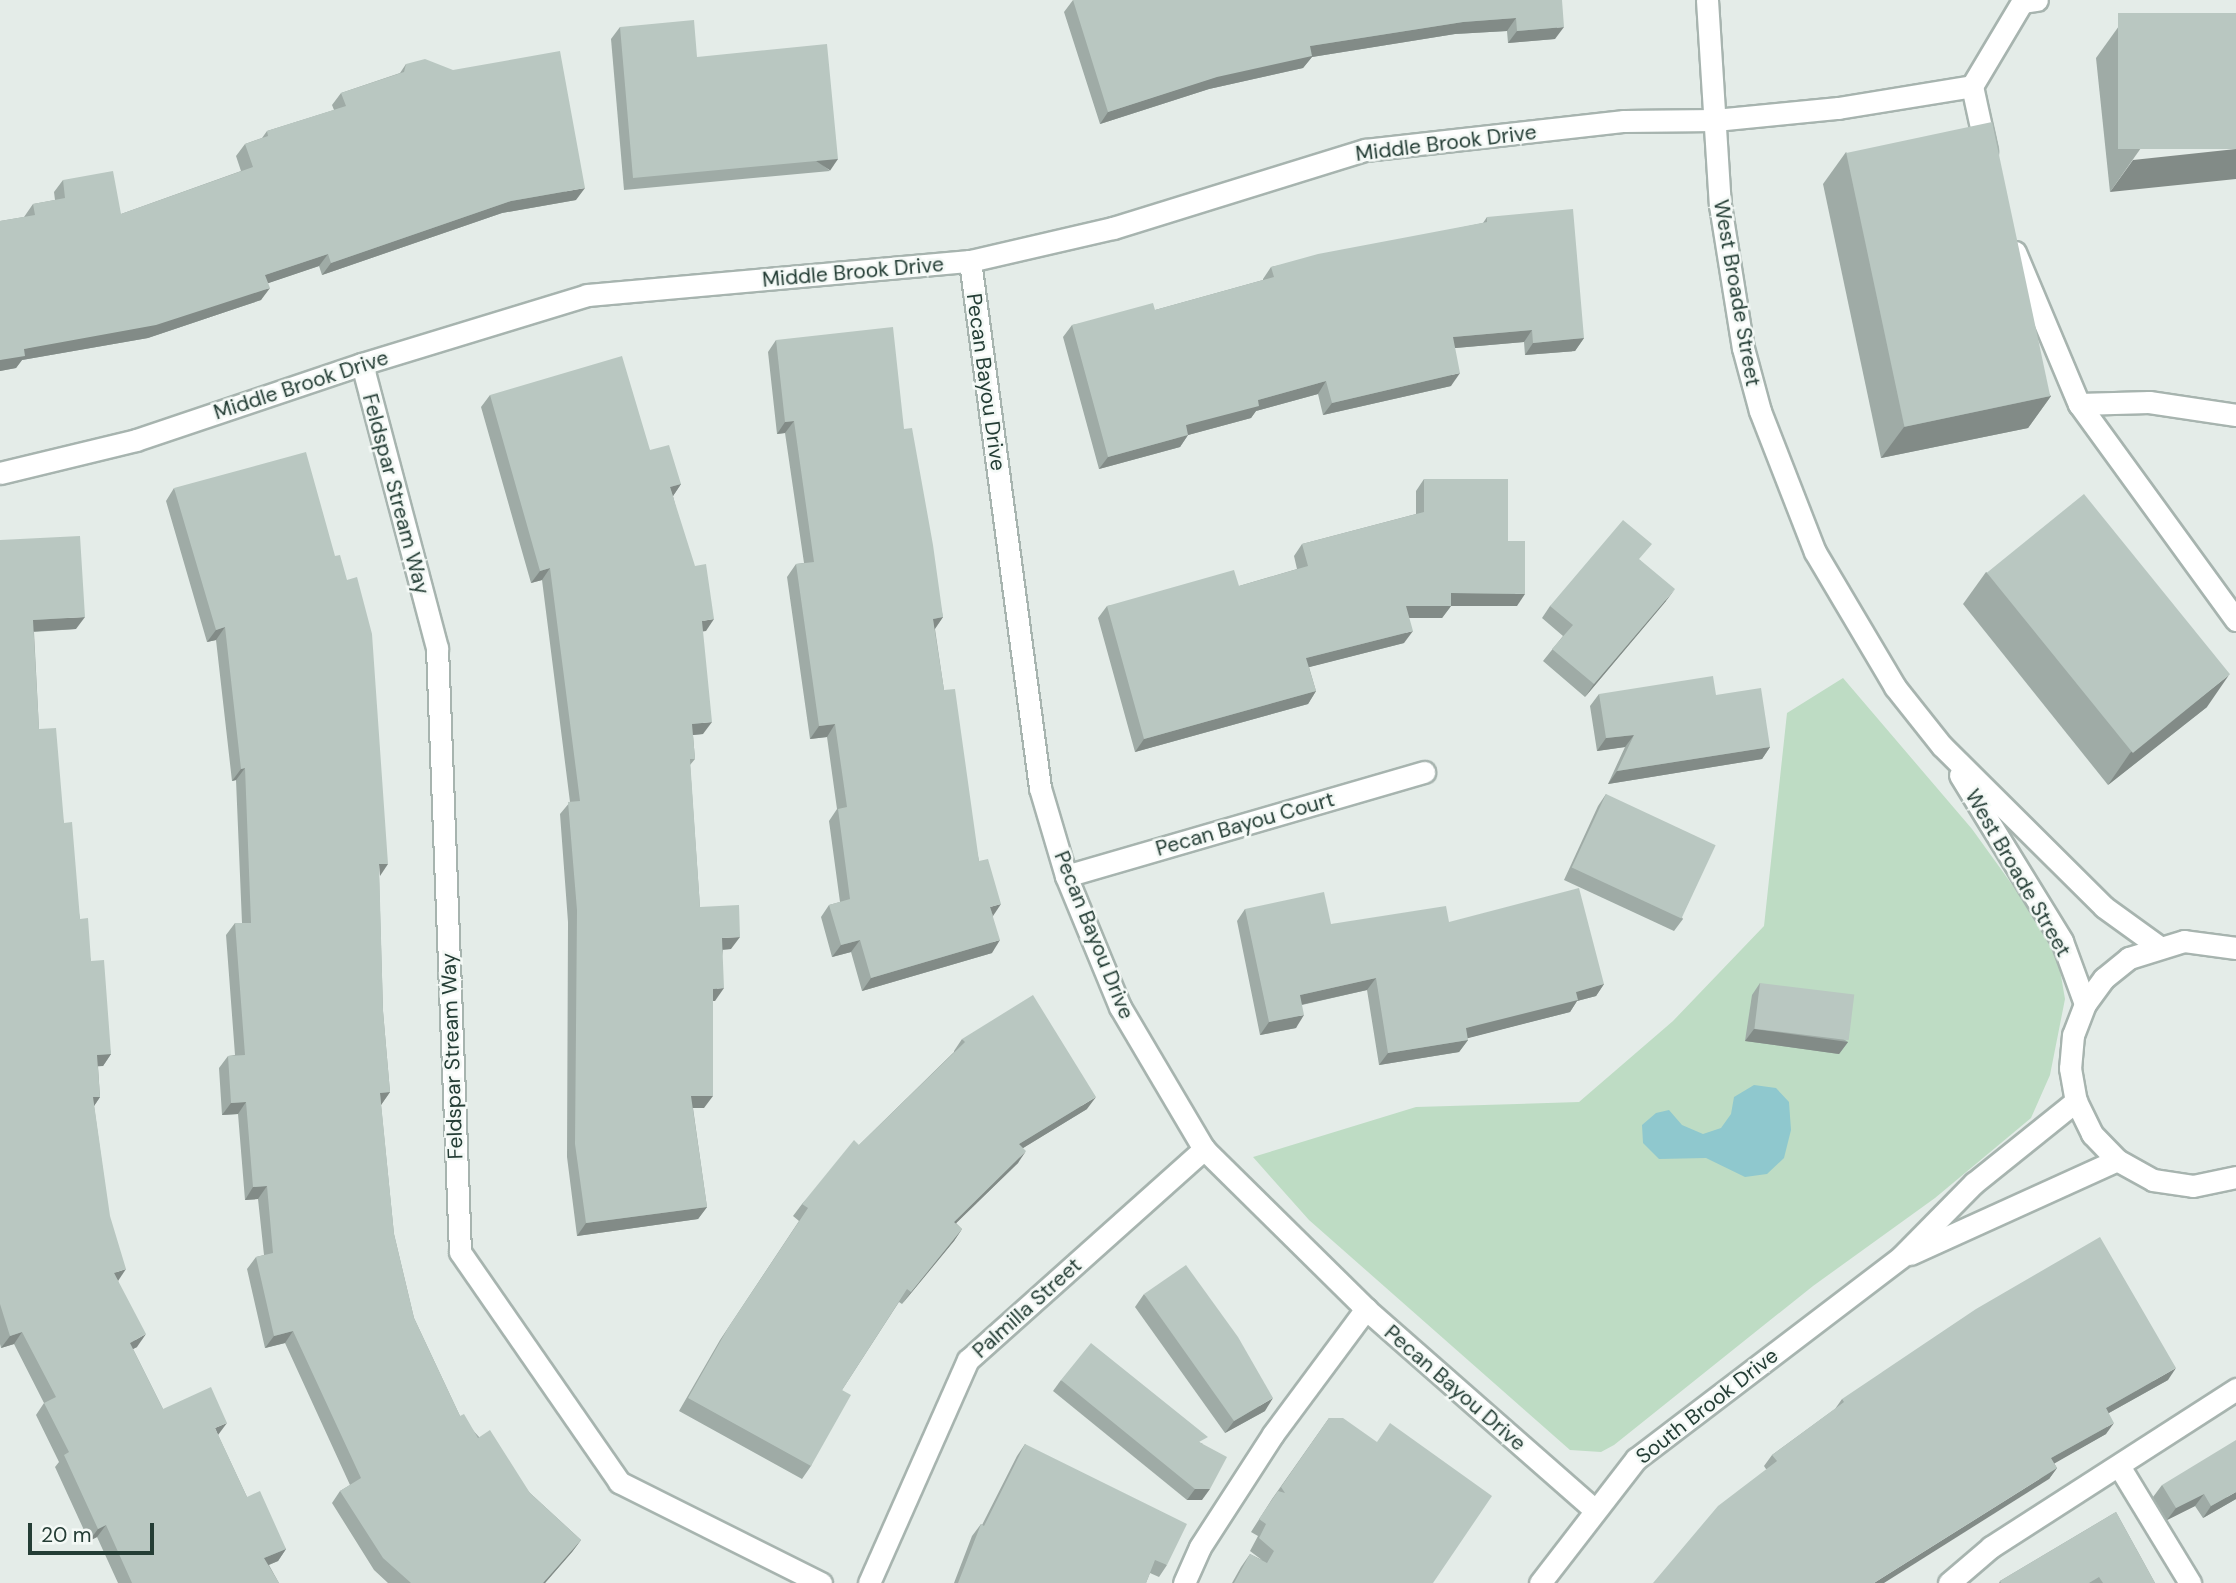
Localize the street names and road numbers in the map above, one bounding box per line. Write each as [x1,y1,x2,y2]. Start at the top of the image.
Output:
street label: Middle Brook Drive [1354,119,1538,167]
street label: West Broade Street [1708,198,1766,388]
street label: Middle Brook Drive [761,252,945,292]
street label: Pecan Bayou Drive [961,292,1011,472]
street label: Middle Brook Drive [211,345,391,425]
street label: Feldspar Stream Way [357,391,435,597]
street label: West Broade Street [1960,785,2076,961]
street label: Pecan Bayou Court [1153,786,1337,862]
street label: Pecan Bayou Drive [1049,847,1139,1023]
street label: Feldspar Stream Way [436,952,468,1160]
street label: Palmilla Street [967,1253,1087,1363]
street label: Pecan Bayou Drive [1379,1320,1531,1456]
street label: South Brook Drive [1631,1343,1783,1469]

